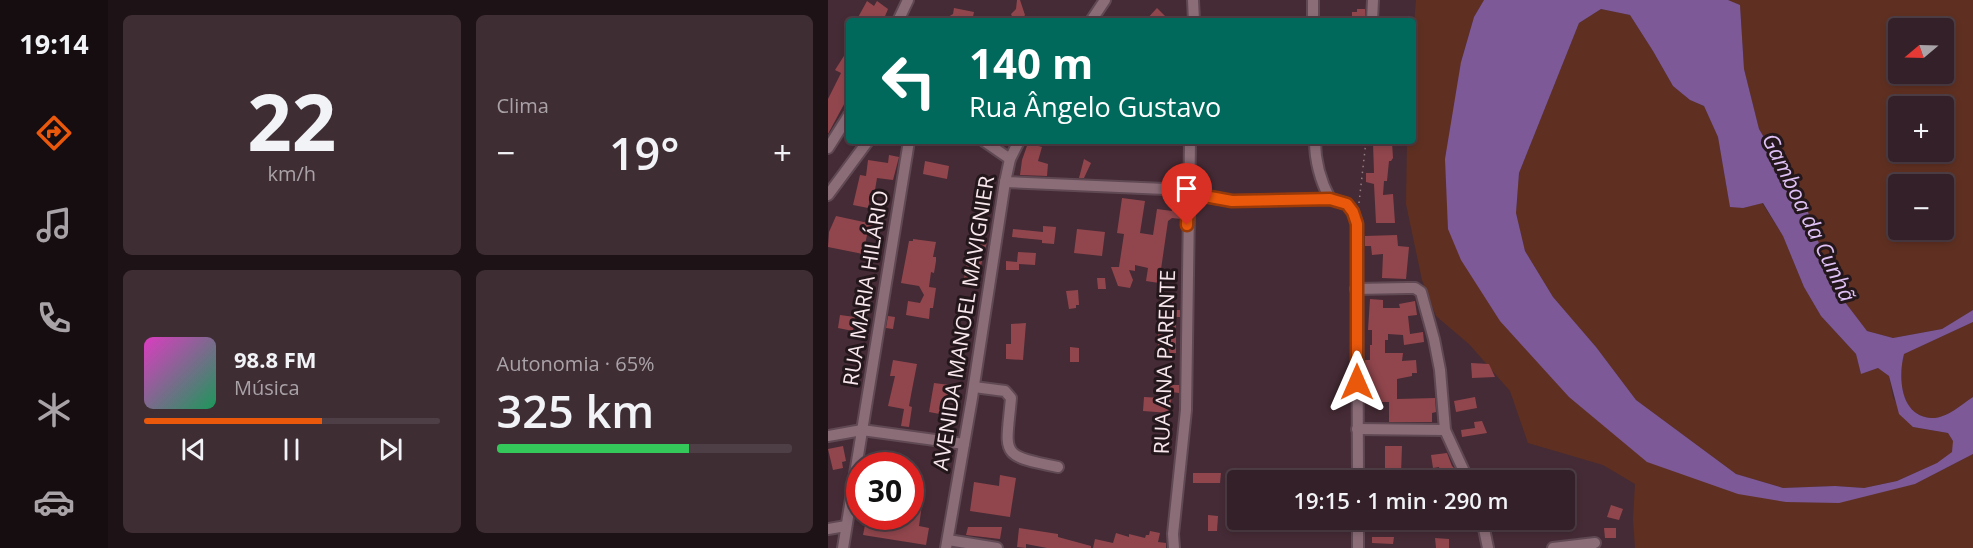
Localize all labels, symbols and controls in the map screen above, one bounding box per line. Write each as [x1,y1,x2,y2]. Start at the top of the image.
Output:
north arrow [1888,18,1954,84]
map controls [1888,18,1954,240]
text: 19:14 [19,25,89,62]
text: 140 m [969,34,1093,91]
icon: left [870,42,948,120]
text: 22 [247,68,336,174]
text: Rua Ângelo Gustavo [969,88,1221,125]
text: Clima [497,92,549,119]
button: + [1888,96,1954,162]
icon: directions [33,112,75,154]
text: 19° [609,122,680,183]
water label: Gamboa da Cunhã [1756,128,1864,307]
text: − [497,130,515,175]
text: + [773,130,792,175]
text: km/h [267,160,316,187]
pin [1161,163,1212,225]
icon: arrive [1170,172,1203,205]
street label: AVENIDA MANOEL MAVIGNIER [926,174,1000,472]
button: − [1888,174,1954,240]
street label: RUA MARIA HILÁRIO [836,188,894,388]
icon: music [33,204,75,246]
street label: RUA ANA PARENTE [1147,269,1181,455]
icon: phone [33,297,75,339]
text: 98.8 FM [234,344,317,374]
text: Autonomia · 65% [497,350,655,377]
position arrow [1325,350,1389,414]
text: Música [234,374,300,401]
text: 325 km [497,380,654,441]
icon: climate [33,389,75,431]
icon: previous [177,433,210,466]
icon: pause [275,433,308,466]
icon: next [374,433,407,466]
speed limit sign: 30 [846,452,924,530]
icon: car [33,481,75,523]
text: 19:15 · 1 min · 290 m [1293,485,1509,515]

